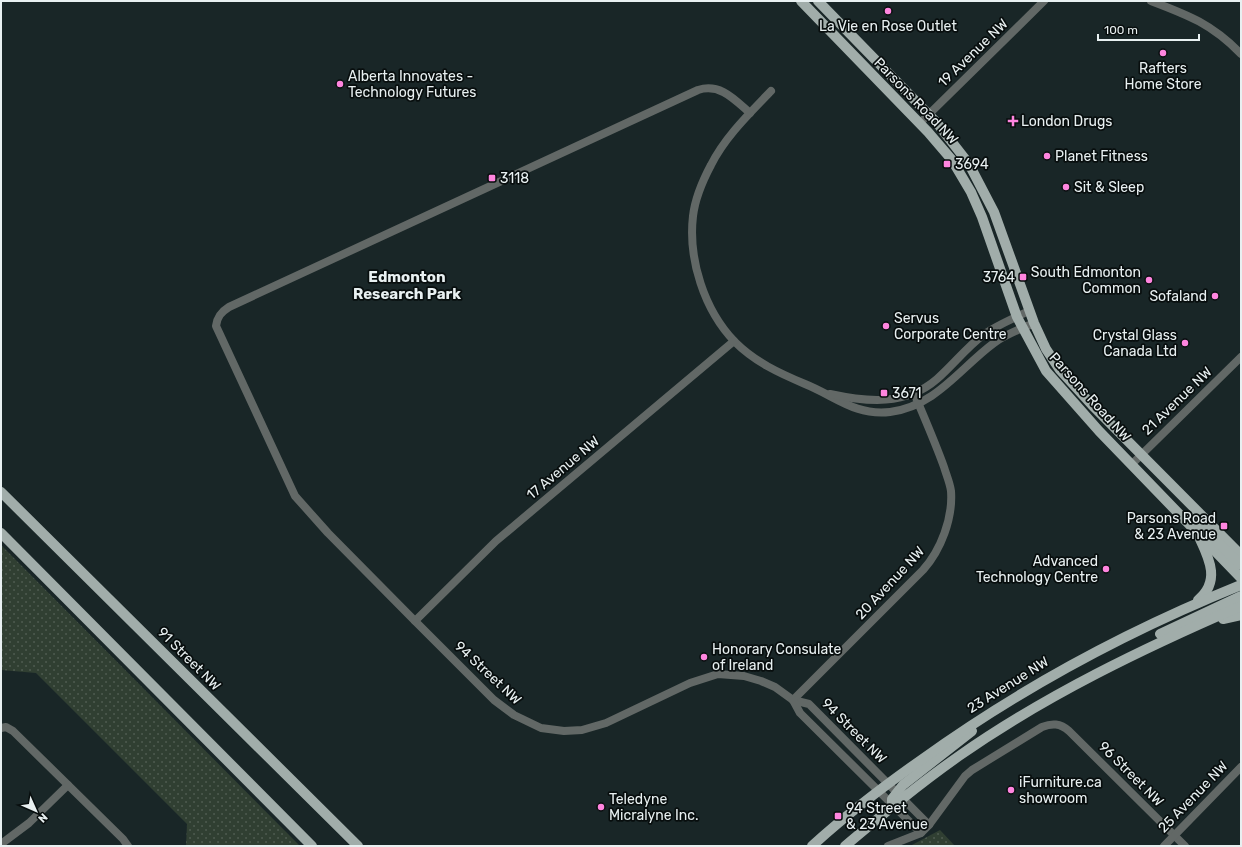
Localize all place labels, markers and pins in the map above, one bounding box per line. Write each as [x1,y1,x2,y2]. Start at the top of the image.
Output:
marker: La Vie en Rose Outlet [883,6,893,16]
place label: La Vie en Rose Outlet [819,18,957,35]
marker: Rafters Home Store [1158,48,1168,58]
place label: Rafters Home Store [1125,60,1202,93]
place label: Alberta Innovates - Technology Futures [348,68,476,101]
marker: Alberta Innovates - Technology Futures [335,79,345,89]
place label: London Drugs [1021,113,1112,130]
marker: London Drugs [1008,116,1018,126]
place label: Planet Fitness [1055,148,1148,165]
marker: Planet Fitness [1042,151,1052,161]
place label: 3694 [955,156,989,173]
marker: 3694 [942,159,952,169]
place label: 3118 [500,170,529,187]
marker: 3118 [487,173,497,183]
place label: Sit & Sleep [1074,179,1144,196]
marker: Sit & Sleep [1061,182,1071,192]
place label: South Edmonton Common [1031,264,1141,297]
place label: 3764 [983,269,1015,286]
marker: 3764 [1018,272,1028,282]
marker: South Edmonton Common [1144,275,1154,285]
place label: Sofaland [1149,288,1207,305]
marker: Sofaland [1210,291,1220,301]
place label: Servus Corporate Centre [894,310,1007,343]
marker: Servus Corporate Centre [881,321,891,331]
place label: Crystal Glass Canada Ltd [1093,327,1177,360]
marker: Crystal Glass Canada Ltd [1180,338,1190,348]
place label: 3671 [892,385,922,402]
marker: 3671 [879,388,889,398]
place label: Parsons Road & 23 Avenue [1127,510,1216,543]
marker: Parsons Road & 23 Avenue [1219,521,1229,531]
place label: Advanced Technology Centre [976,553,1098,586]
marker: Advanced Technology Centre [1101,564,1111,574]
place label: Honorary Consulate of Ireland [712,641,842,674]
marker: Honorary Consulate of Ireland [699,652,709,662]
place label: iFurniture.ca showroom [1019,774,1102,807]
marker: iFurniture.ca showroom [1006,785,1016,795]
place label: Teledyne Micralyne Inc. [609,791,699,824]
place label: 94 Street & 23 Avenue [846,800,928,833]
marker: Teledyne Micralyne Inc. [596,802,606,812]
marker: 94 Street & 23 Avenue [833,811,843,821]

